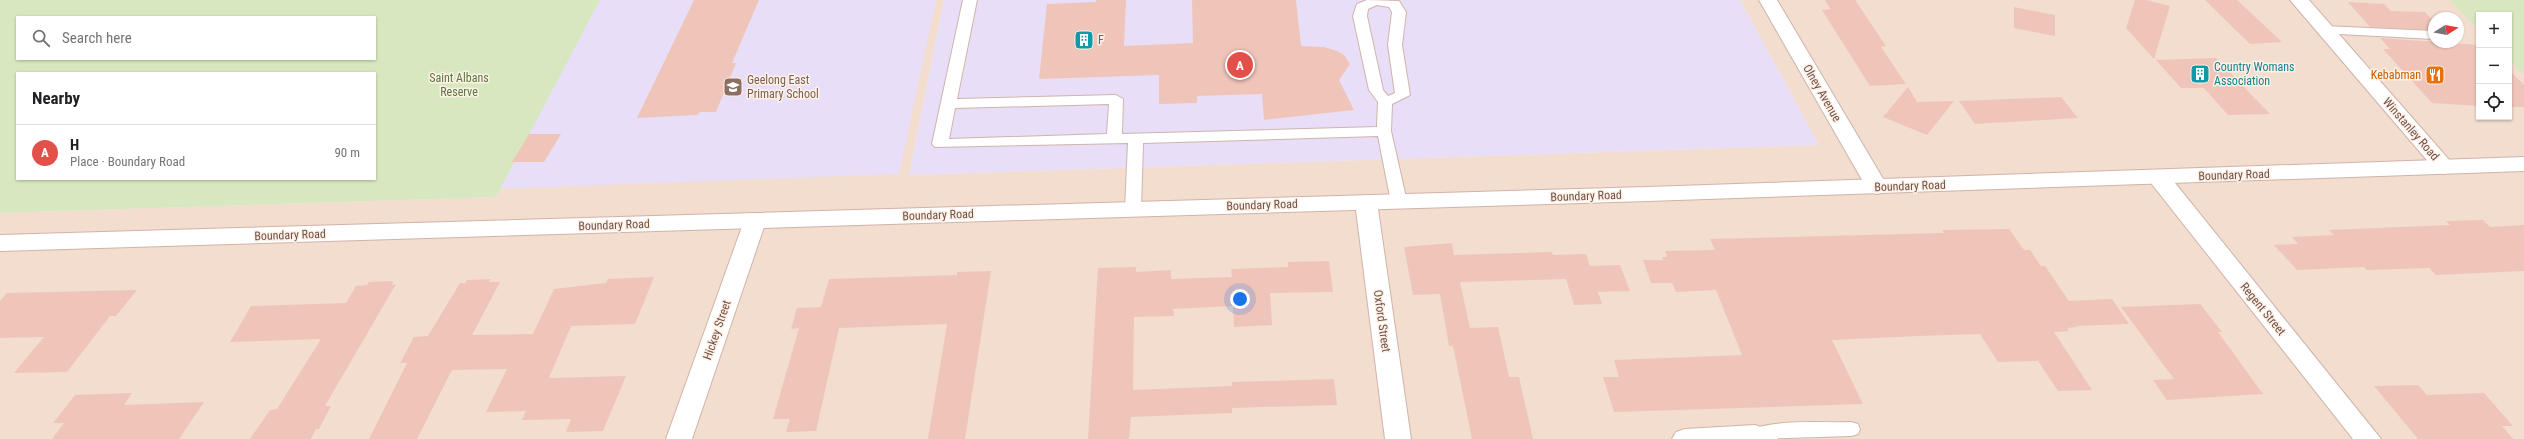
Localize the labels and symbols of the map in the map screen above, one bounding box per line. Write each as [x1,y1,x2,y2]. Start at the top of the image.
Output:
north arrow [2428,12,2464,48]
building icon: F [1073,29,1095,51]
place label: F [1098,33,1104,47]
pin: A [1227,50,1253,80]
place label: Country Womans Association [2214,60,2295,88]
street label: Olney Avenue [1800,62,1844,124]
building icon: Country Womans Association [2189,63,2211,85]
restaurant icon: Kebabman [2424,64,2446,86]
place label: Kebabman [2371,68,2421,82]
park label: Saint Albans Reserve [429,71,489,99]
place label: Geelong East Primary School [747,73,819,101]
school or university icon: Geelong East Primary School [722,76,744,98]
street label: Winstanley Road [2380,95,2442,163]
street label: Boundary Road [2198,167,2270,183]
street label: Boundary Road [1874,178,1946,194]
street label: Boundary Road [1550,188,1622,204]
street label: Boundary Road [1226,197,1298,213]
street label: Boundary Road [902,207,974,223]
street label: Boundary Road [578,217,650,233]
street label: Boundary Road [254,227,326,243]
street label: Regent Street [2237,280,2289,339]
your location [1230,289,1250,309]
street label: Oxford Street [1371,289,1393,353]
street label: Hickey Street [700,298,734,362]

